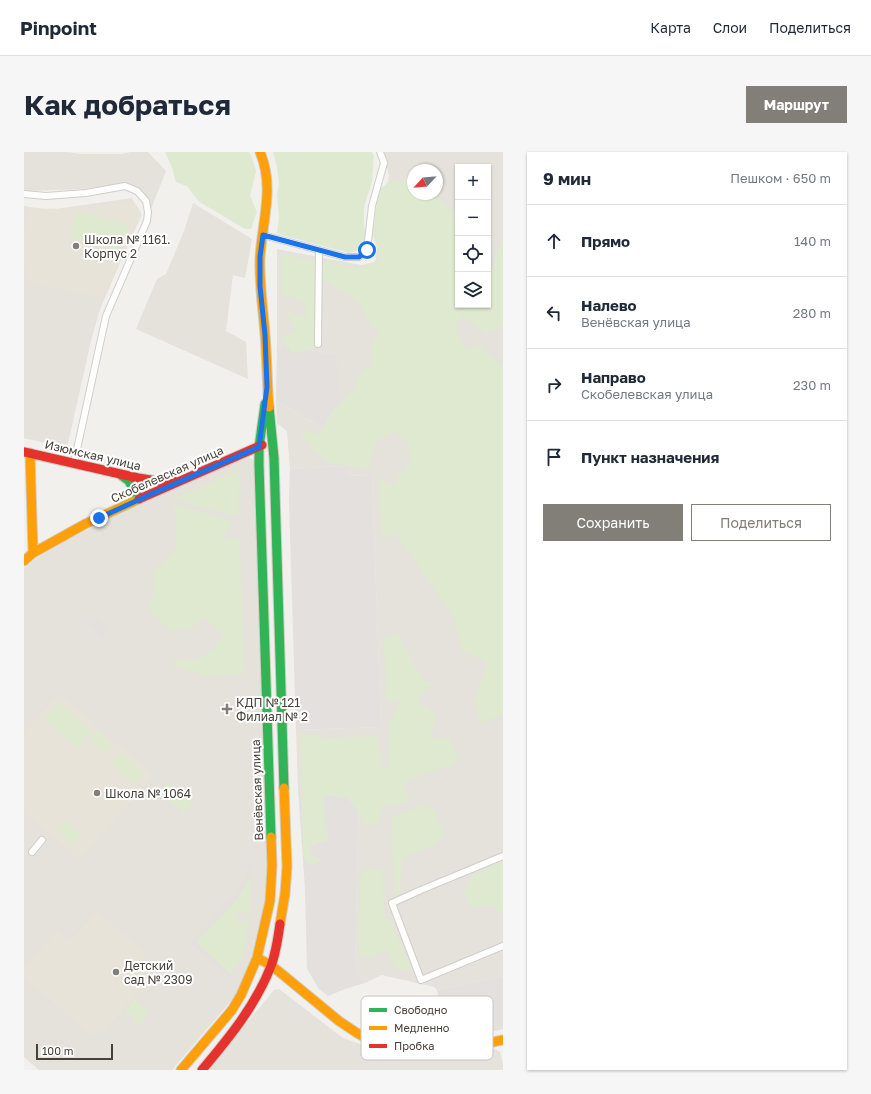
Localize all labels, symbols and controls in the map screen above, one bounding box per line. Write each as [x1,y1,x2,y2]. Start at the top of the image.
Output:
text: Pinpoint [20,16,97,39]
text: Карта [650,19,691,36]
text: Слои [713,19,747,36]
text: Поделиться [769,19,851,36]
button: Маршрут [746,86,847,123]
text: Как добраться [24,88,231,121]
north arrow [407,164,443,200]
map controls [455,164,491,308]
button: + [455,164,491,200]
text: 9 мин [543,168,591,189]
text: Пешком · 650 m [730,170,831,186]
button: − [455,200,491,236]
icon: ahead [543,230,565,252]
place label: Школа № 1161. Корпус 2 [84,232,171,261]
text: Прямо [581,232,630,250]
text: 140 m [794,233,831,249]
button: locate [455,236,491,272]
marker: Школа № 1161. Корпус 2 [71,241,81,251]
route start [358,241,376,259]
button: layers [455,272,491,308]
text: Налево [581,296,637,314]
icon: left [543,302,565,324]
text: 280 m [793,305,831,321]
text: Венёвская улица [581,314,691,330]
text: Направо [581,368,646,386]
icon: right [543,374,565,396]
text: 230 m [793,377,831,393]
text: Скобелевская улица [581,386,713,402]
street label: Изюмская улица [43,437,143,473]
street label: Скобелевская улица [108,442,226,506]
icon: arrive [543,446,565,468]
text: Пункт назначения [581,448,719,466]
button: Сохранить [543,504,683,541]
button: Поделиться [691,504,831,541]
route end [90,509,108,527]
place label: КДП № 121 Филиал № 2 [236,695,308,724]
marker: КДП № 121 Филиал № 2 [221,703,233,715]
street label: Венёвская улица [248,739,266,841]
place label: Школа № 1064 [105,786,191,801]
marker: Школа № 1064 [92,788,102,798]
place label: Детский сад № 2309 [124,958,192,987]
marker: Детский сад № 2309 [111,967,121,977]
legend [361,996,493,1060]
text: Свободно [394,1003,448,1016]
text: Медленно [394,1021,450,1034]
text: Пробка [394,1039,435,1052]
scale bar [36,1042,113,1061]
text: 100 m [42,1044,73,1057]

